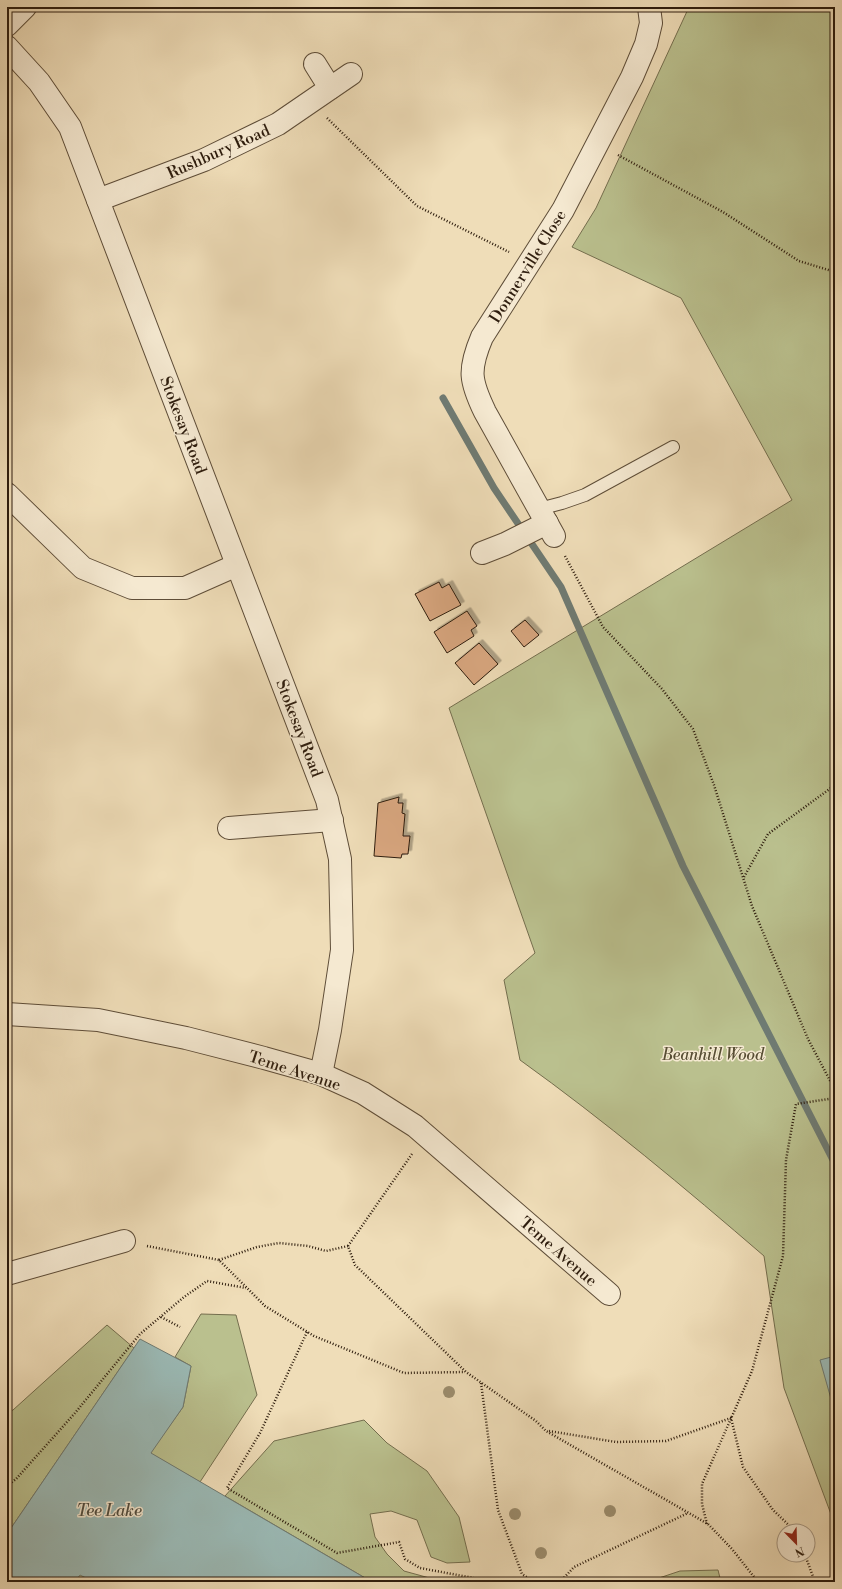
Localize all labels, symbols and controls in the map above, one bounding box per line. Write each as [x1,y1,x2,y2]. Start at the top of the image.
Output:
street label: Rushbury Road [164,120,273,184]
street label: Donnerville Close [485,206,571,327]
street label: Stokesay Road [155,374,211,477]
street label: Stokesay Road [271,677,327,780]
park label: Beanhill Wood [661,1045,765,1065]
street label: Teme Avenue [246,1047,343,1095]
street label: Teme Avenue [516,1213,601,1291]
water label: Tee Lake [76,1500,142,1522]
north arrow [776,1523,816,1563]
text: N [793,1543,806,1560]

